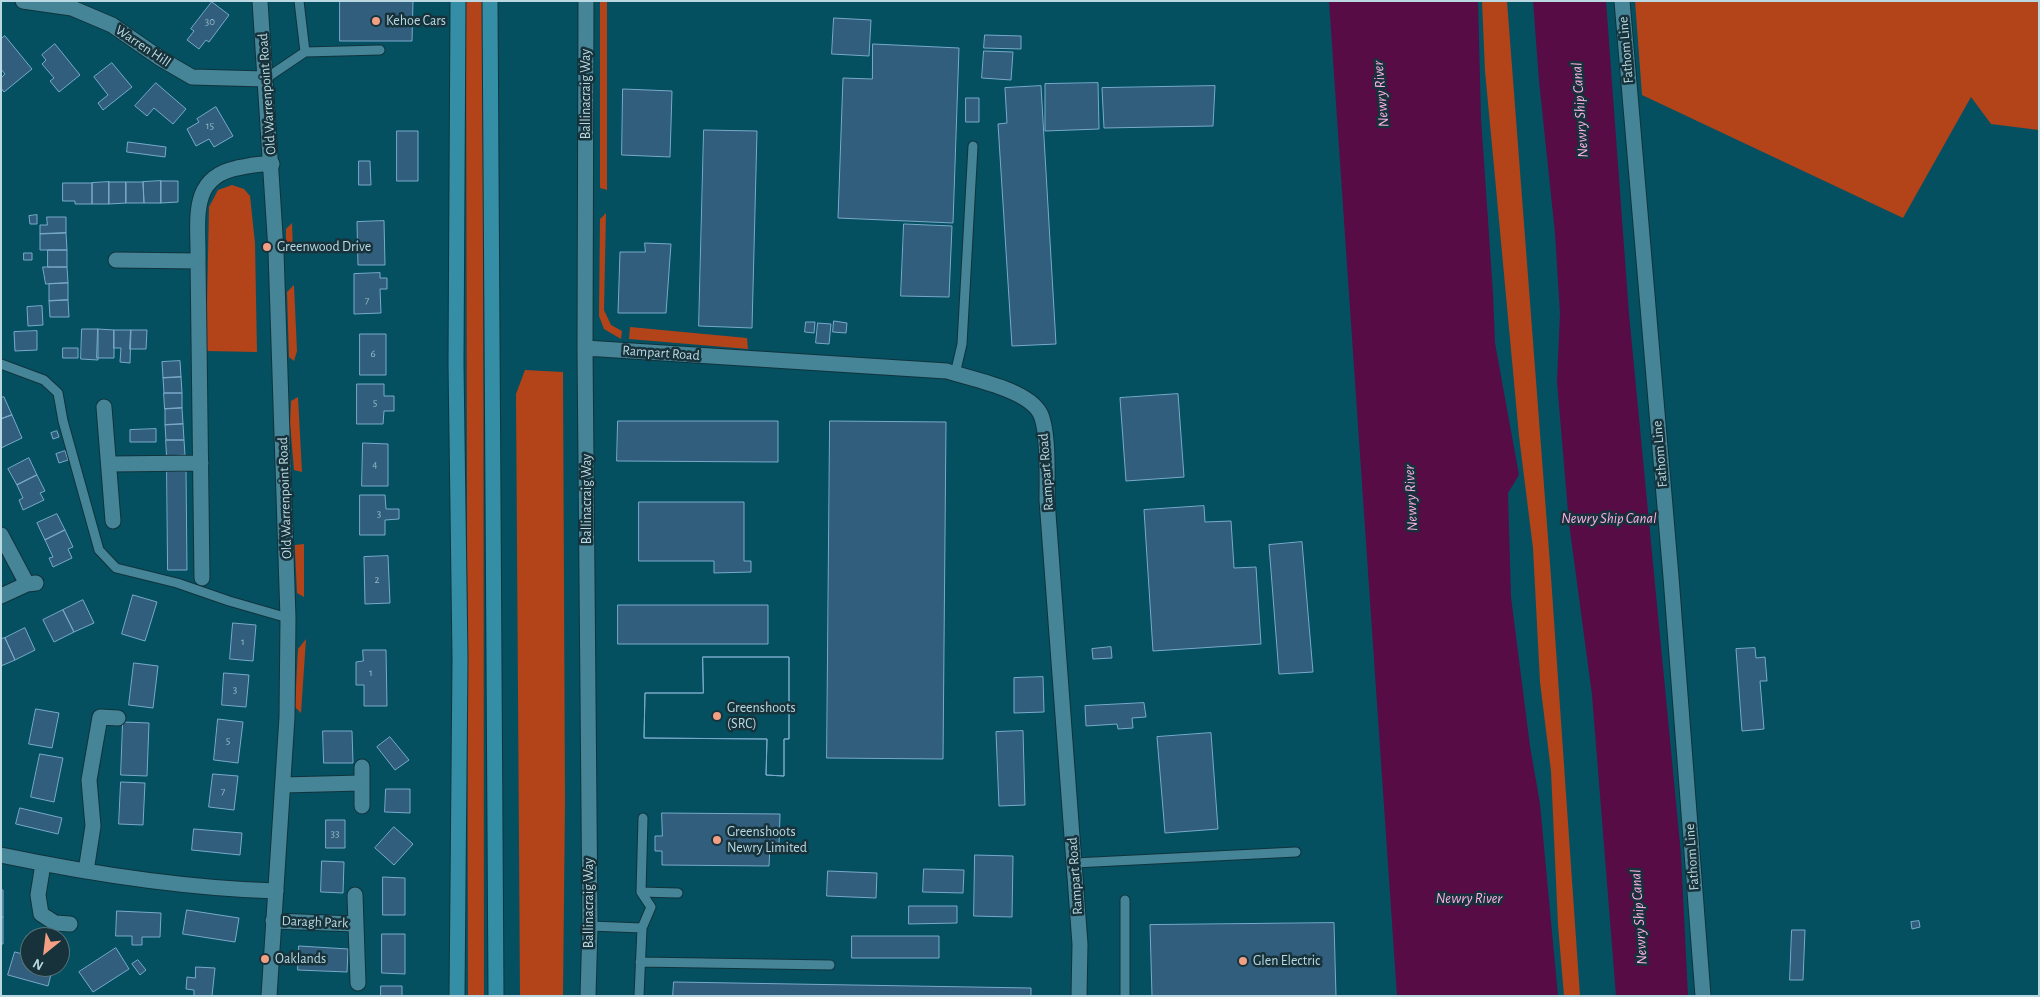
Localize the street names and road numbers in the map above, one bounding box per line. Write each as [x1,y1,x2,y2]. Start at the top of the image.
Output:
street label: Fathom Line [1615,16,1637,84]
street label: Warren Hill [112,21,174,71]
street label: Old Warrenpoint Road [254,33,280,155]
street label: Ballinacraig Way [578,49,594,139]
street label: Rampart Road [622,342,700,364]
street label: Fathom Line [1649,420,1671,488]
street label: Rampart Road [1035,433,1057,511]
street label: Old Warrenpoint Road [274,437,296,559]
street label: Ballinacraig Way [579,454,595,544]
street label: Fathom Line [1681,823,1703,891]
street label: Rampart Road [1064,837,1086,915]
street label: Ballinacraig Way [581,858,597,948]
street label: Daragh Park [281,912,349,932]

